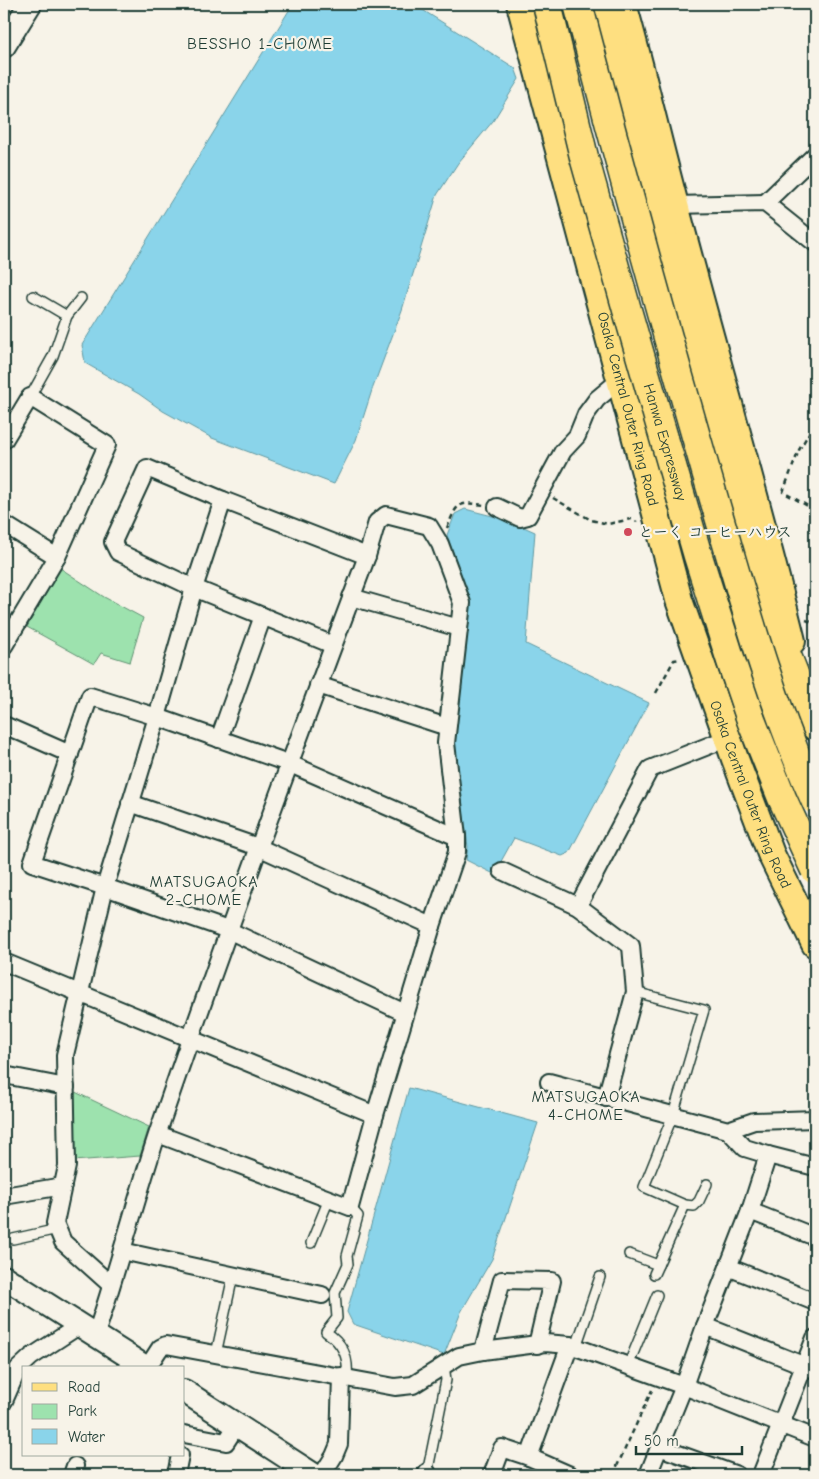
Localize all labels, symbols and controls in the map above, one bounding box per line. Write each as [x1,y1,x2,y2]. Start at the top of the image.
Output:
district label: BESSHO 1-CHOME [187,35,333,53]
street label: Osaka Central Outer Ring Road [594,310,662,508]
street label: Hanwa Expressway [640,381,691,503]
place label: とーく コーヒーハウス [638,523,792,541]
marker: とーく コーヒーハウス [622,526,634,538]
street label: Osaka Central Outer Ring Road [706,698,795,891]
district label: MATSUGAOKA 2-CHOME [150,873,259,909]
district label: MATSUGAOKA 4-CHOME [532,1088,641,1124]
legend [22,1366,185,1456]
text: Road [68,1378,100,1396]
text: Park [68,1402,97,1420]
scale bar [636,1424,743,1456]
text: Water [68,1428,105,1446]
text: 50 m [644,1432,679,1450]

